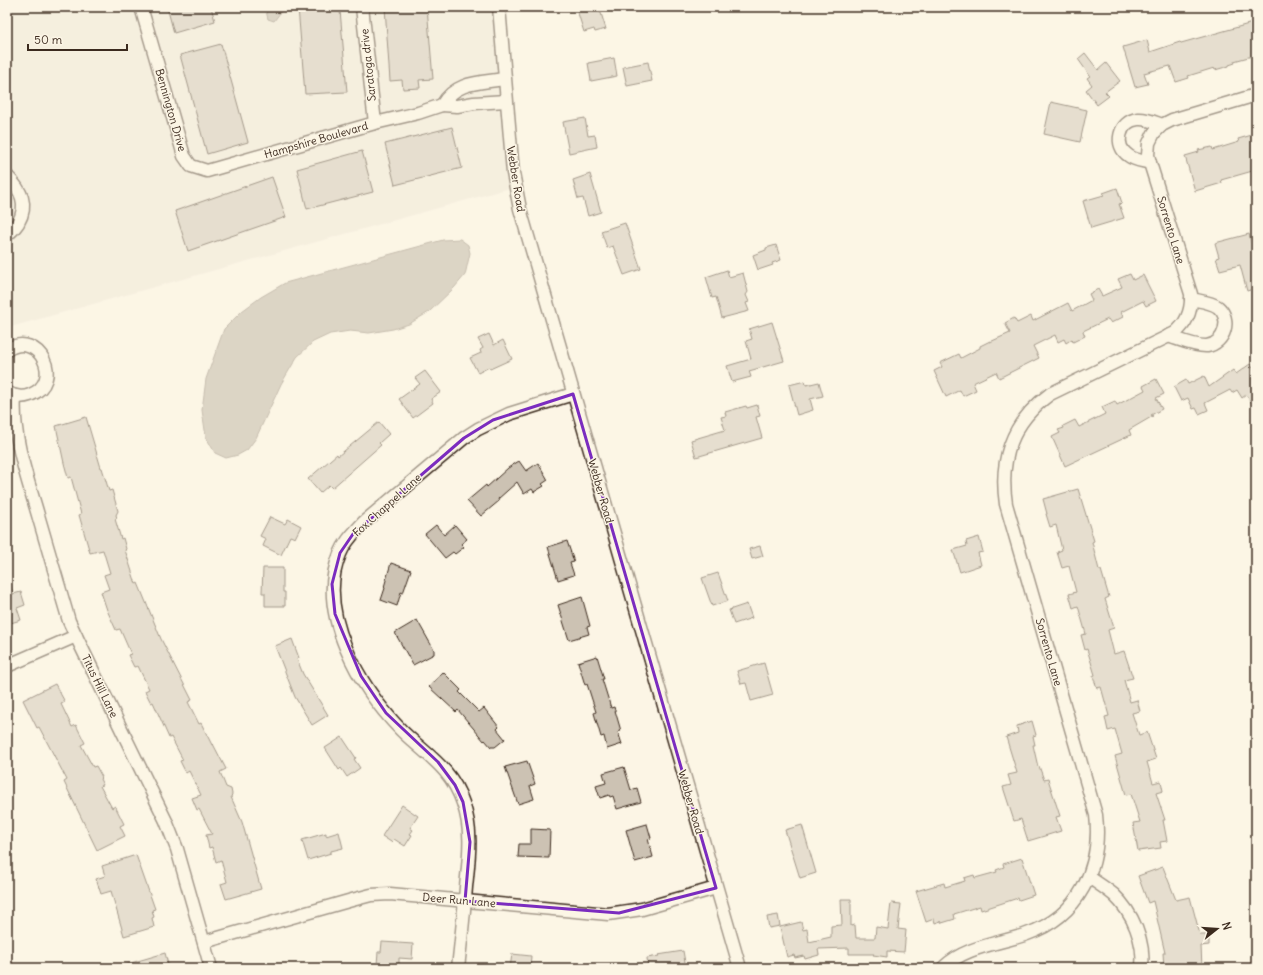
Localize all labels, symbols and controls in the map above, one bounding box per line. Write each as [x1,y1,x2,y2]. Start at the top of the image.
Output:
scale bar [28,26,127,52]
street label: Saratoga drive [357,28,379,102]
text: 50 m [34,32,63,47]
street label: Bennington Drive [152,67,190,153]
street label: Hampshire Boulevard [263,118,370,162]
street label: Webber Road [504,145,528,213]
street label: Sorrento Lane [1154,194,1188,266]
street label: Webber Road [585,457,617,525]
street label: Fox Chappel Lane [350,470,424,540]
street label: Sorrento Lane [1033,616,1065,688]
street label: Titus Hill Lane [79,652,121,720]
street label: Webber Road [675,768,707,836]
street label: Deer Run Lane [422,890,496,910]
north arrow [1197,909,1237,949]
text: N [1219,920,1234,932]

